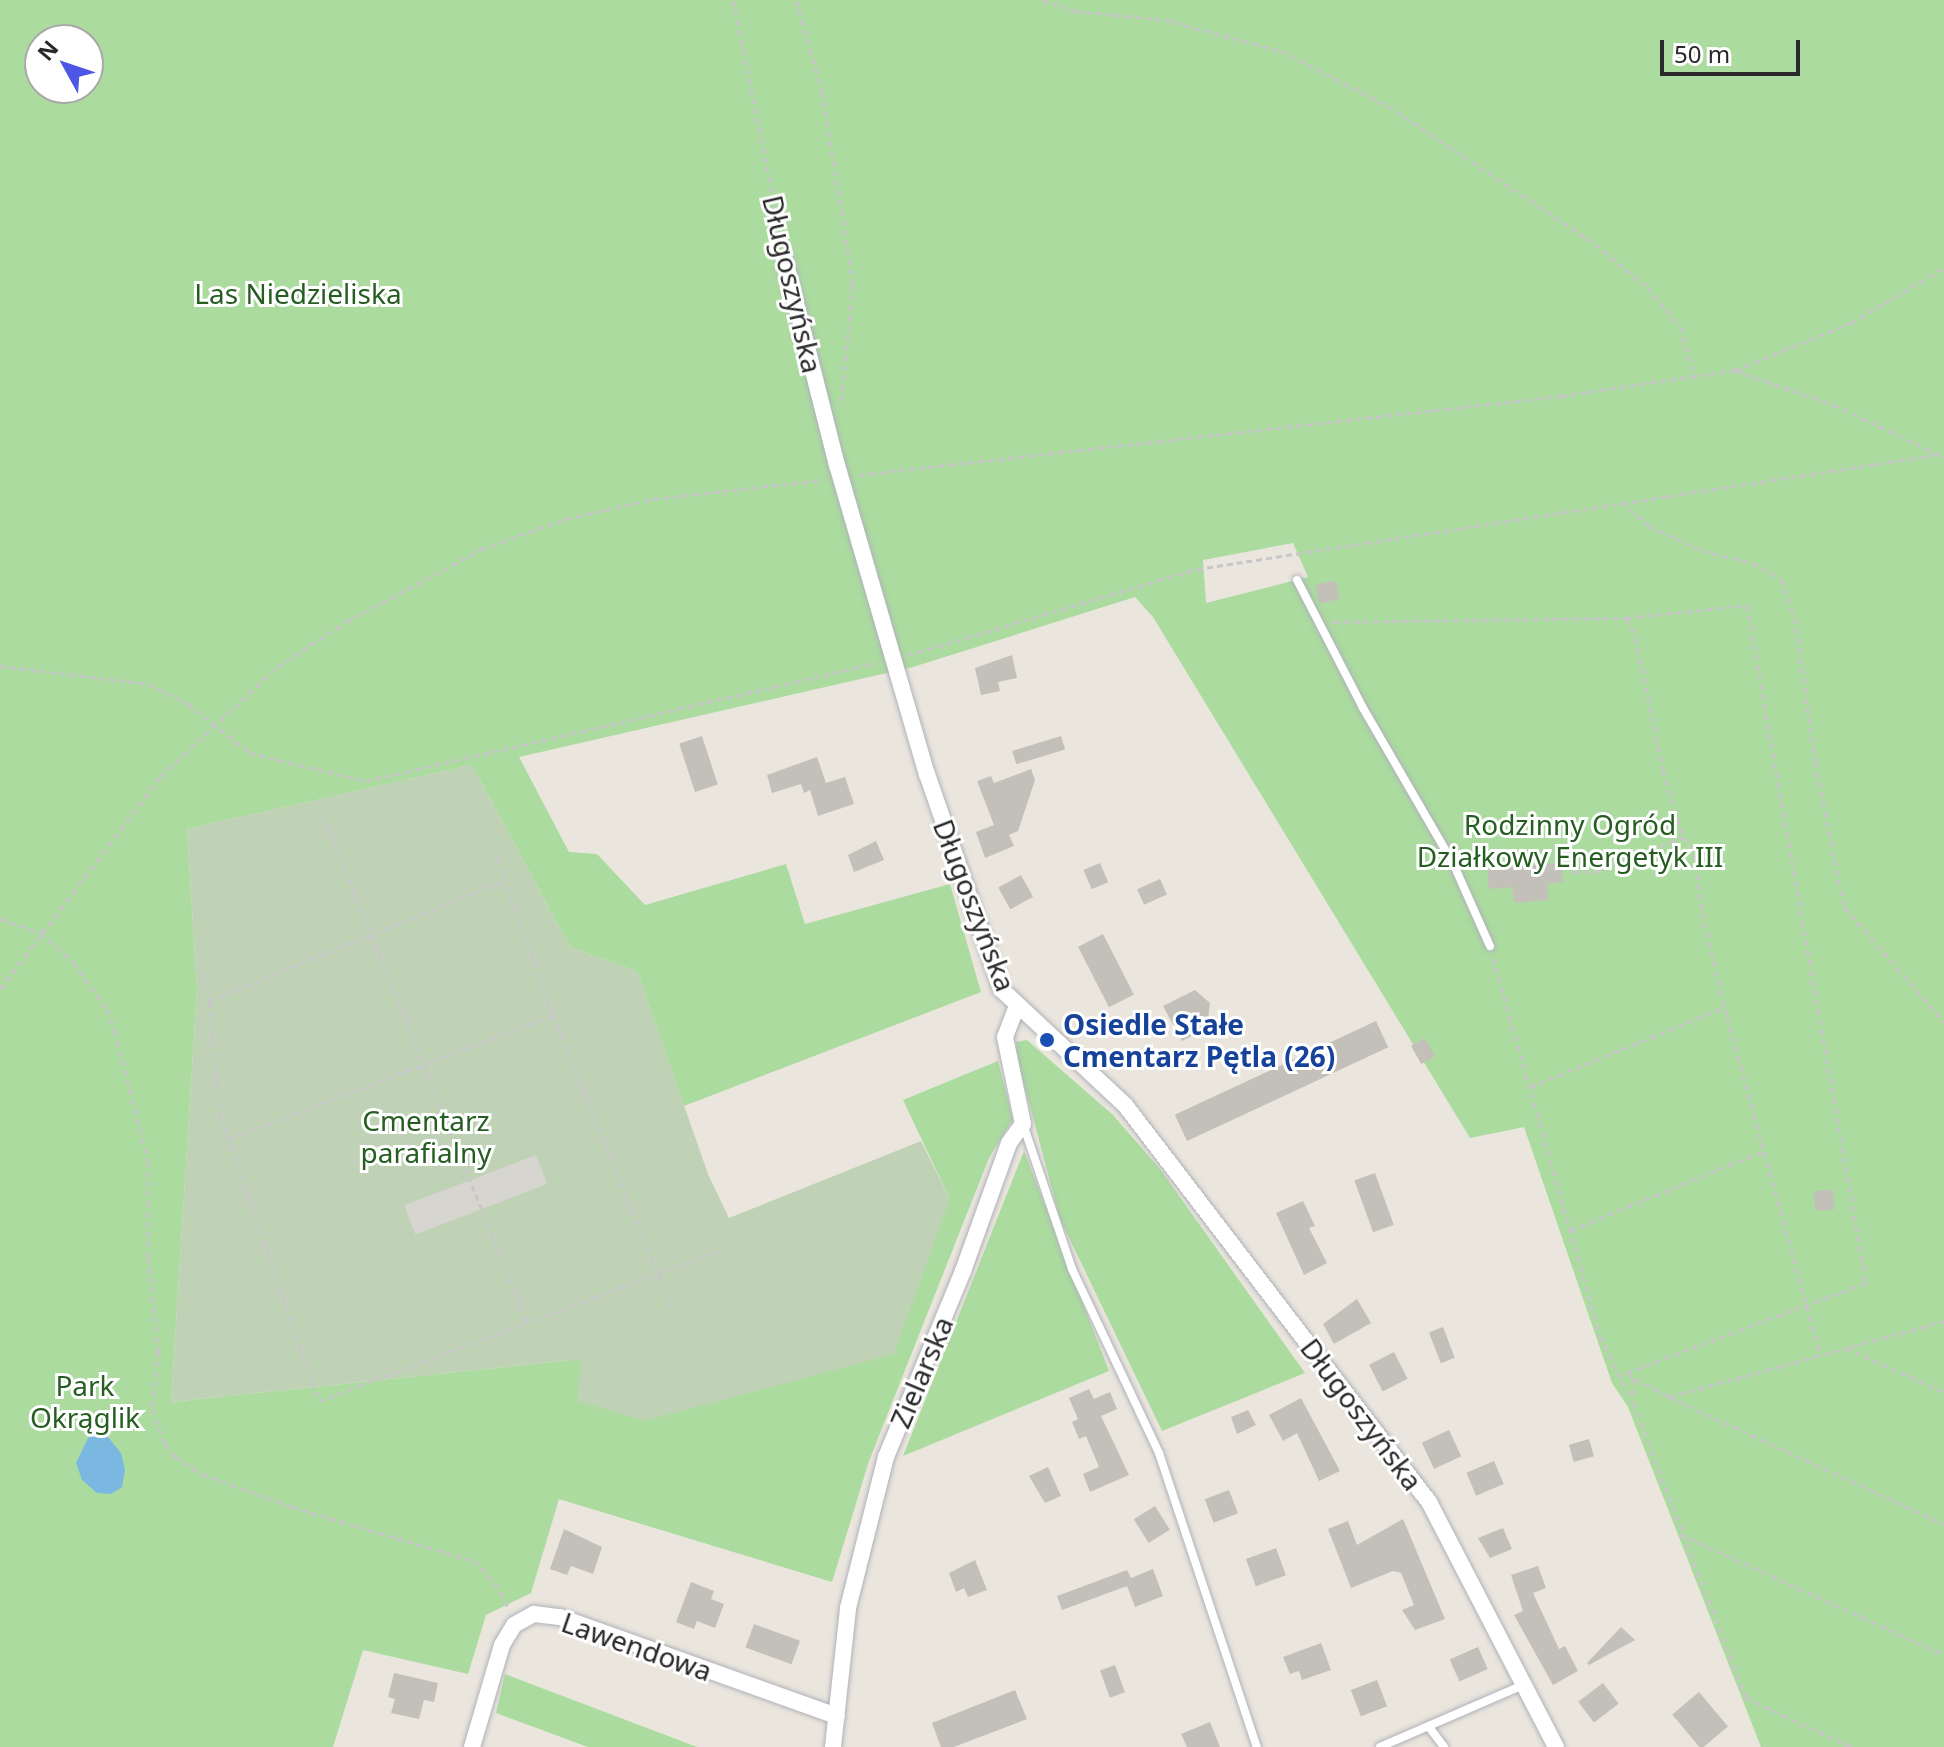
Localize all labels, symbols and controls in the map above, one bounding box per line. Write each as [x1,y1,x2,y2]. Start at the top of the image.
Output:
north arrow [24,24,104,104]
scale bar [1664,24,1804,74]
text: N [30,33,64,66]
text: 50 m [1674,37,1730,70]
street label: Długoszyńska [756,192,830,376]
park label: Las Niedzieliska [194,276,402,310]
park label: Rodzinny Ogród Działkowy Energetyk III [1417,807,1723,873]
street label: Długoszyńska [927,814,1023,996]
place label: Osiedle Stałe Cmentarz Pętla (26) [1063,1007,1335,1073]
marker: Osiedle Stałe Cmentarz Pętla (26) [1038,1031,1056,1049]
park label: Cmentarz parafialny [360,1103,492,1169]
street label: Zielarska [883,1311,959,1433]
street label: Długoszyńska [1294,1331,1430,1497]
park label: Park Okrąglik [30,1368,140,1434]
street label: Lawendowa [557,1605,717,1687]

